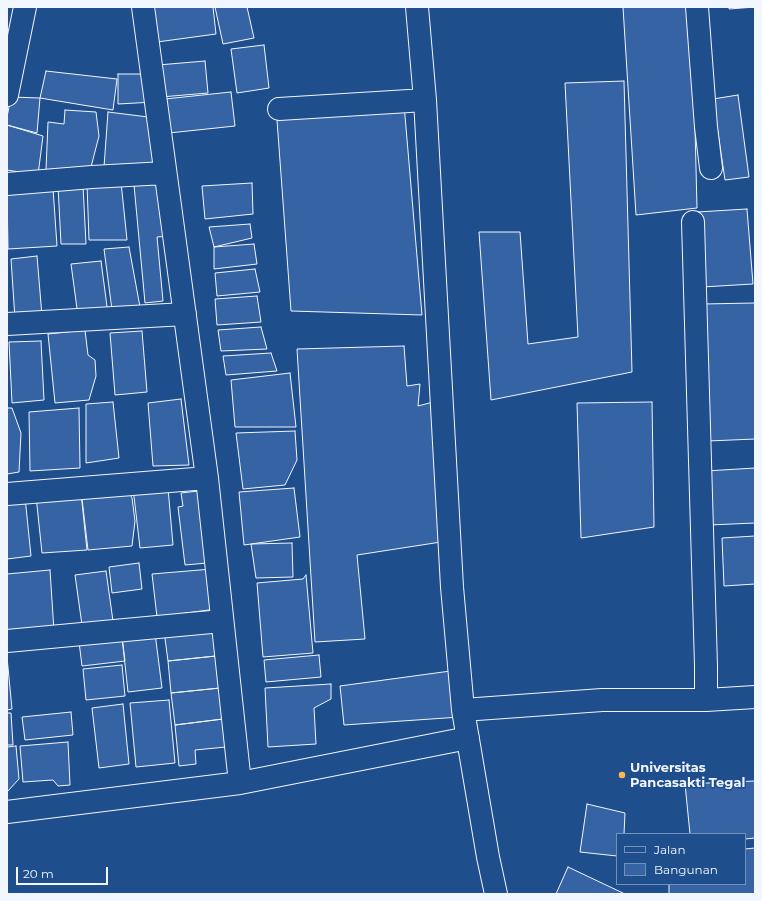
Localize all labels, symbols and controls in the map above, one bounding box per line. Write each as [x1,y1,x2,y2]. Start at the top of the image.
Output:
place label: Universitas Pancasakti Tegal [630,760,745,791]
marker: Universitas Pancasakti Tegal [617,770,627,780]
legend [616,833,746,885]
text: Jalan [654,842,686,857]
scale bar [18,859,110,885]
text: Bangunan [654,862,718,877]
text: 20 m [23,866,54,881]

